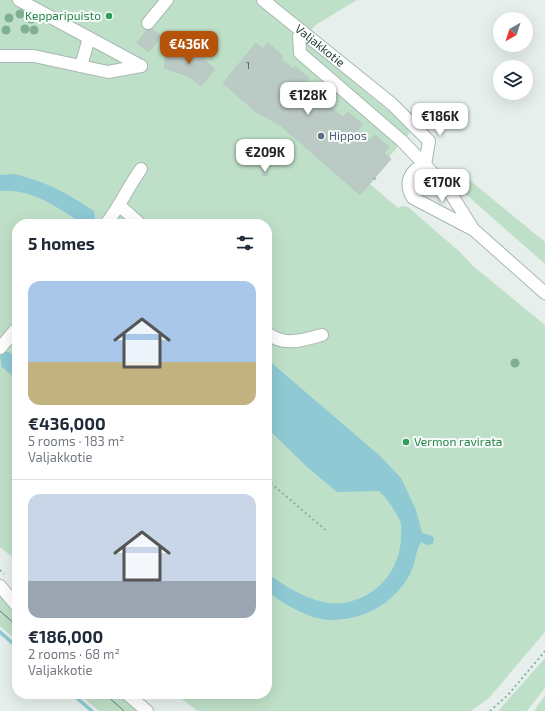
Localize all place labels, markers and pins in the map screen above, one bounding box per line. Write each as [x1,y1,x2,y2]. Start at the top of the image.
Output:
place label: Kepparipuisto [25,8,101,22]
marker: Kepparipuisto [104,11,114,21]
pin: €436K [161,31,217,65]
pin: €128K [280,82,336,116]
pin: €186K [412,103,468,137]
place label: Hippos [329,128,367,142]
marker: Hippos [316,131,326,141]
pin: €209K [237,139,293,173]
pin: €170K [414,169,470,203]
place label: Vermon ravirata [414,434,502,448]
marker: Vermon ravirata [401,437,411,447]

